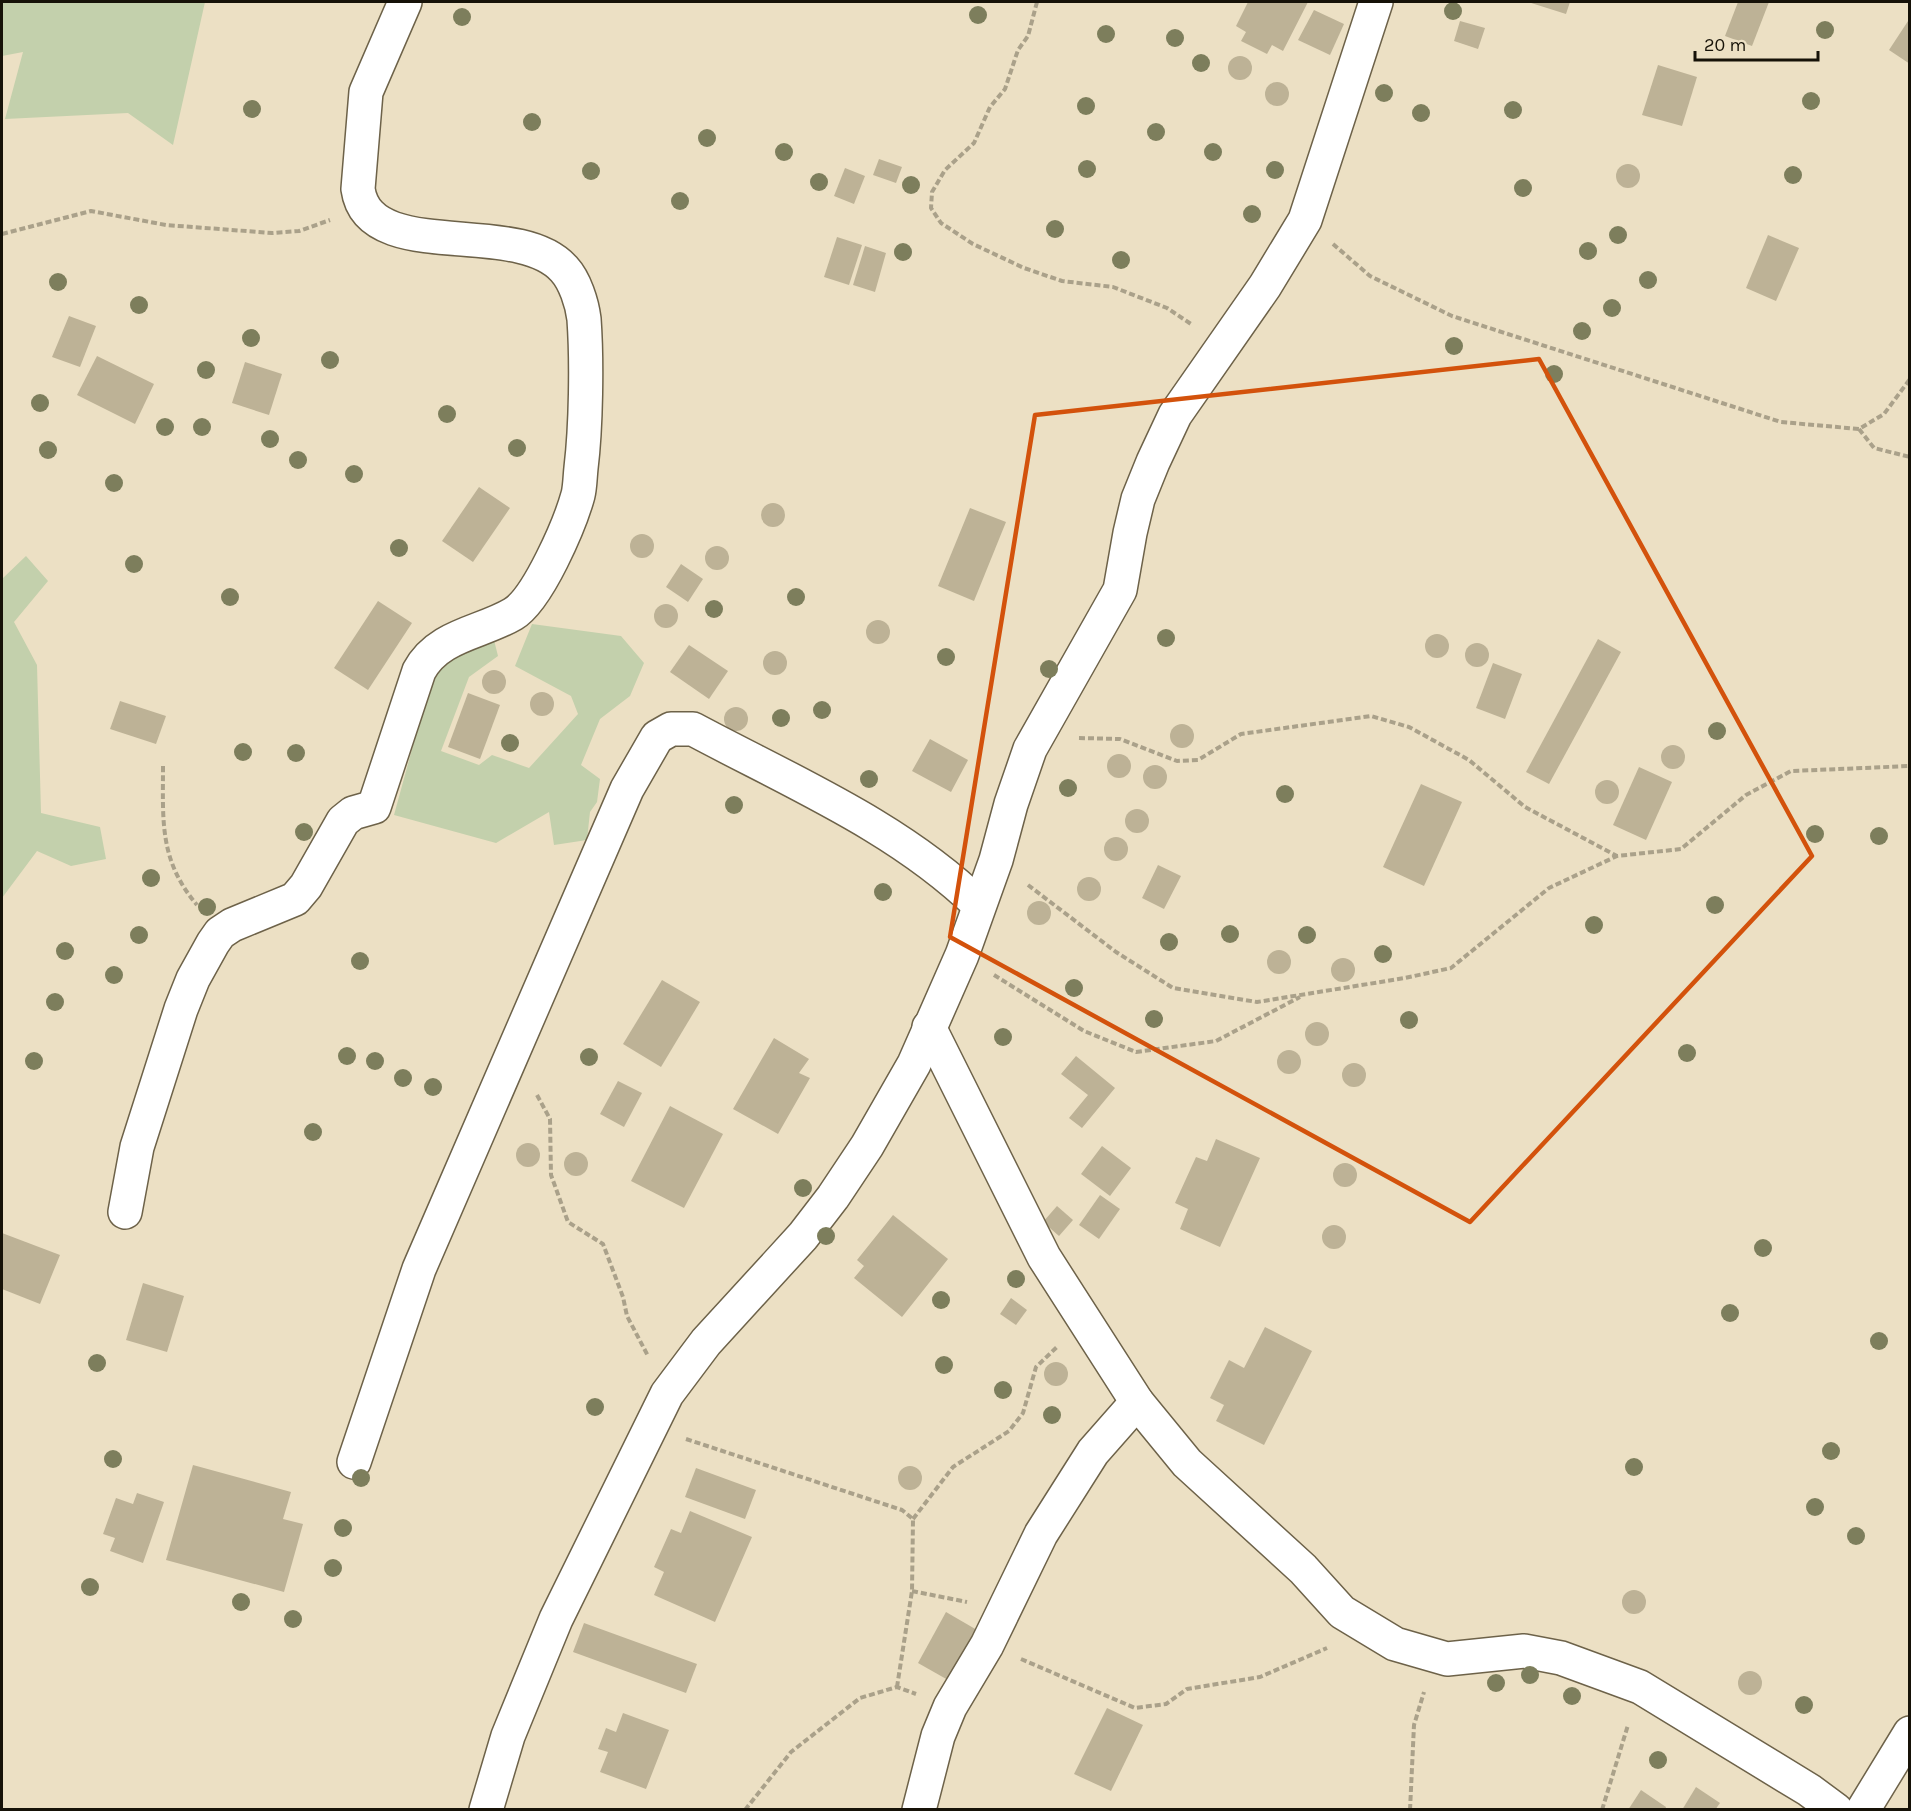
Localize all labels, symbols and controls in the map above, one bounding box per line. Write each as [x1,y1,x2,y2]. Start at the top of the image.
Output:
scale bar [1695,24,1818,62]
text: 20 m [1704,34,1746,56]

